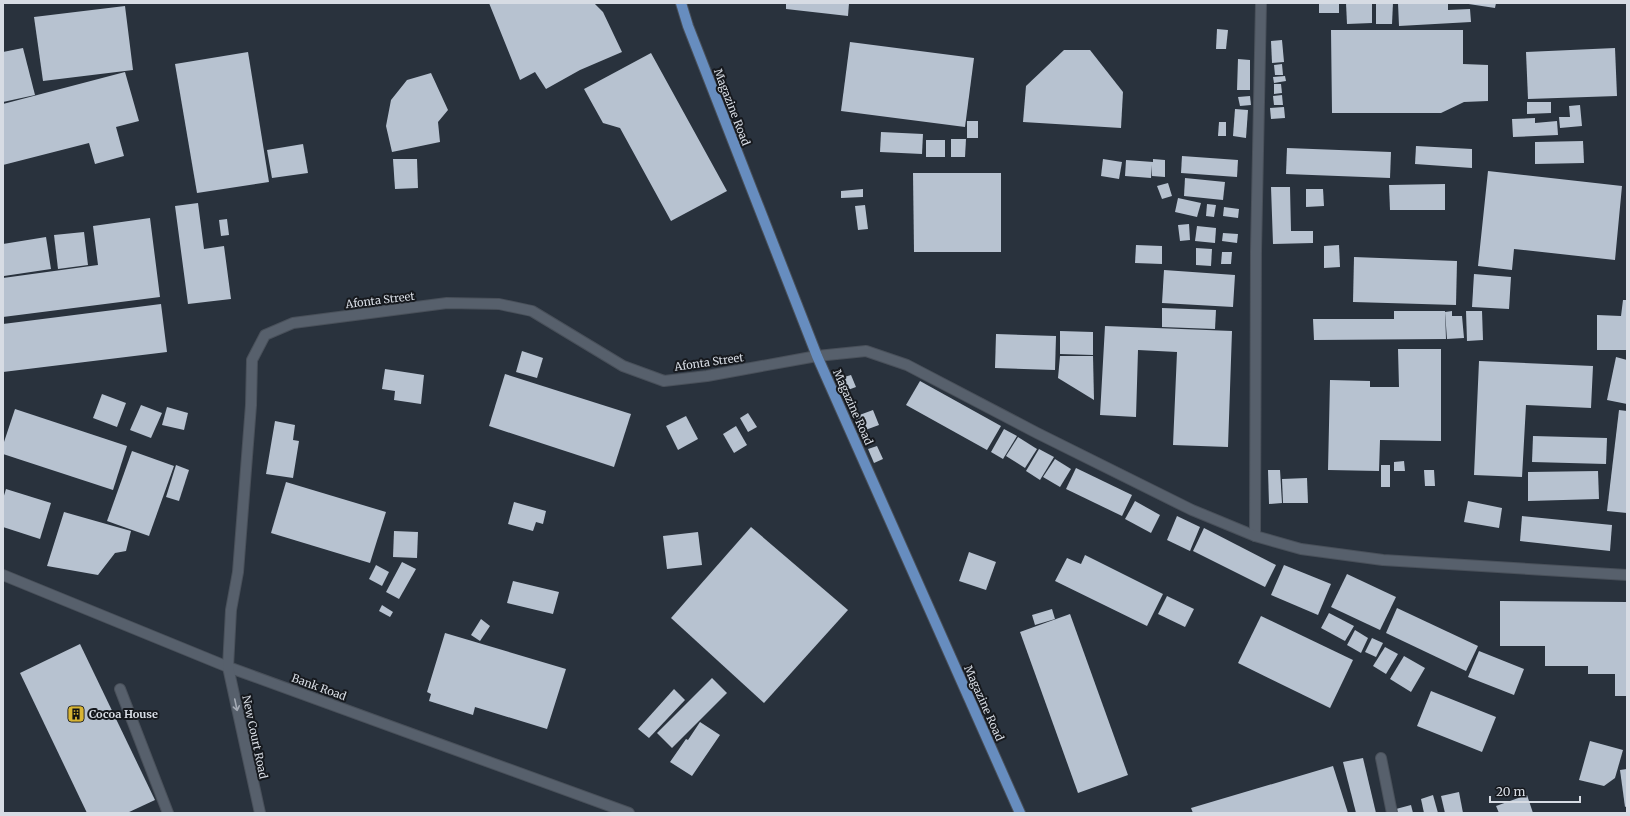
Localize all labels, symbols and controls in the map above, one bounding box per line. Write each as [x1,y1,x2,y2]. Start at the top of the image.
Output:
street label: Magazine Road [711,67,753,148]
street label: Afonta Street [344,289,416,311]
street label: Afonta Street [673,350,745,374]
street label: Magazine Road [830,367,876,447]
street label: Magazine Road [961,663,1007,743]
street label: Bank Road [290,671,349,703]
street label: New Court Road [239,694,271,780]
one-way arrow [233,698,240,711]
building icon: Cocoa House [66,704,86,724]
place label: Cocoa House [89,707,158,721]
scale bar [1490,778,1580,804]
text: 20 m [1496,784,1525,799]

